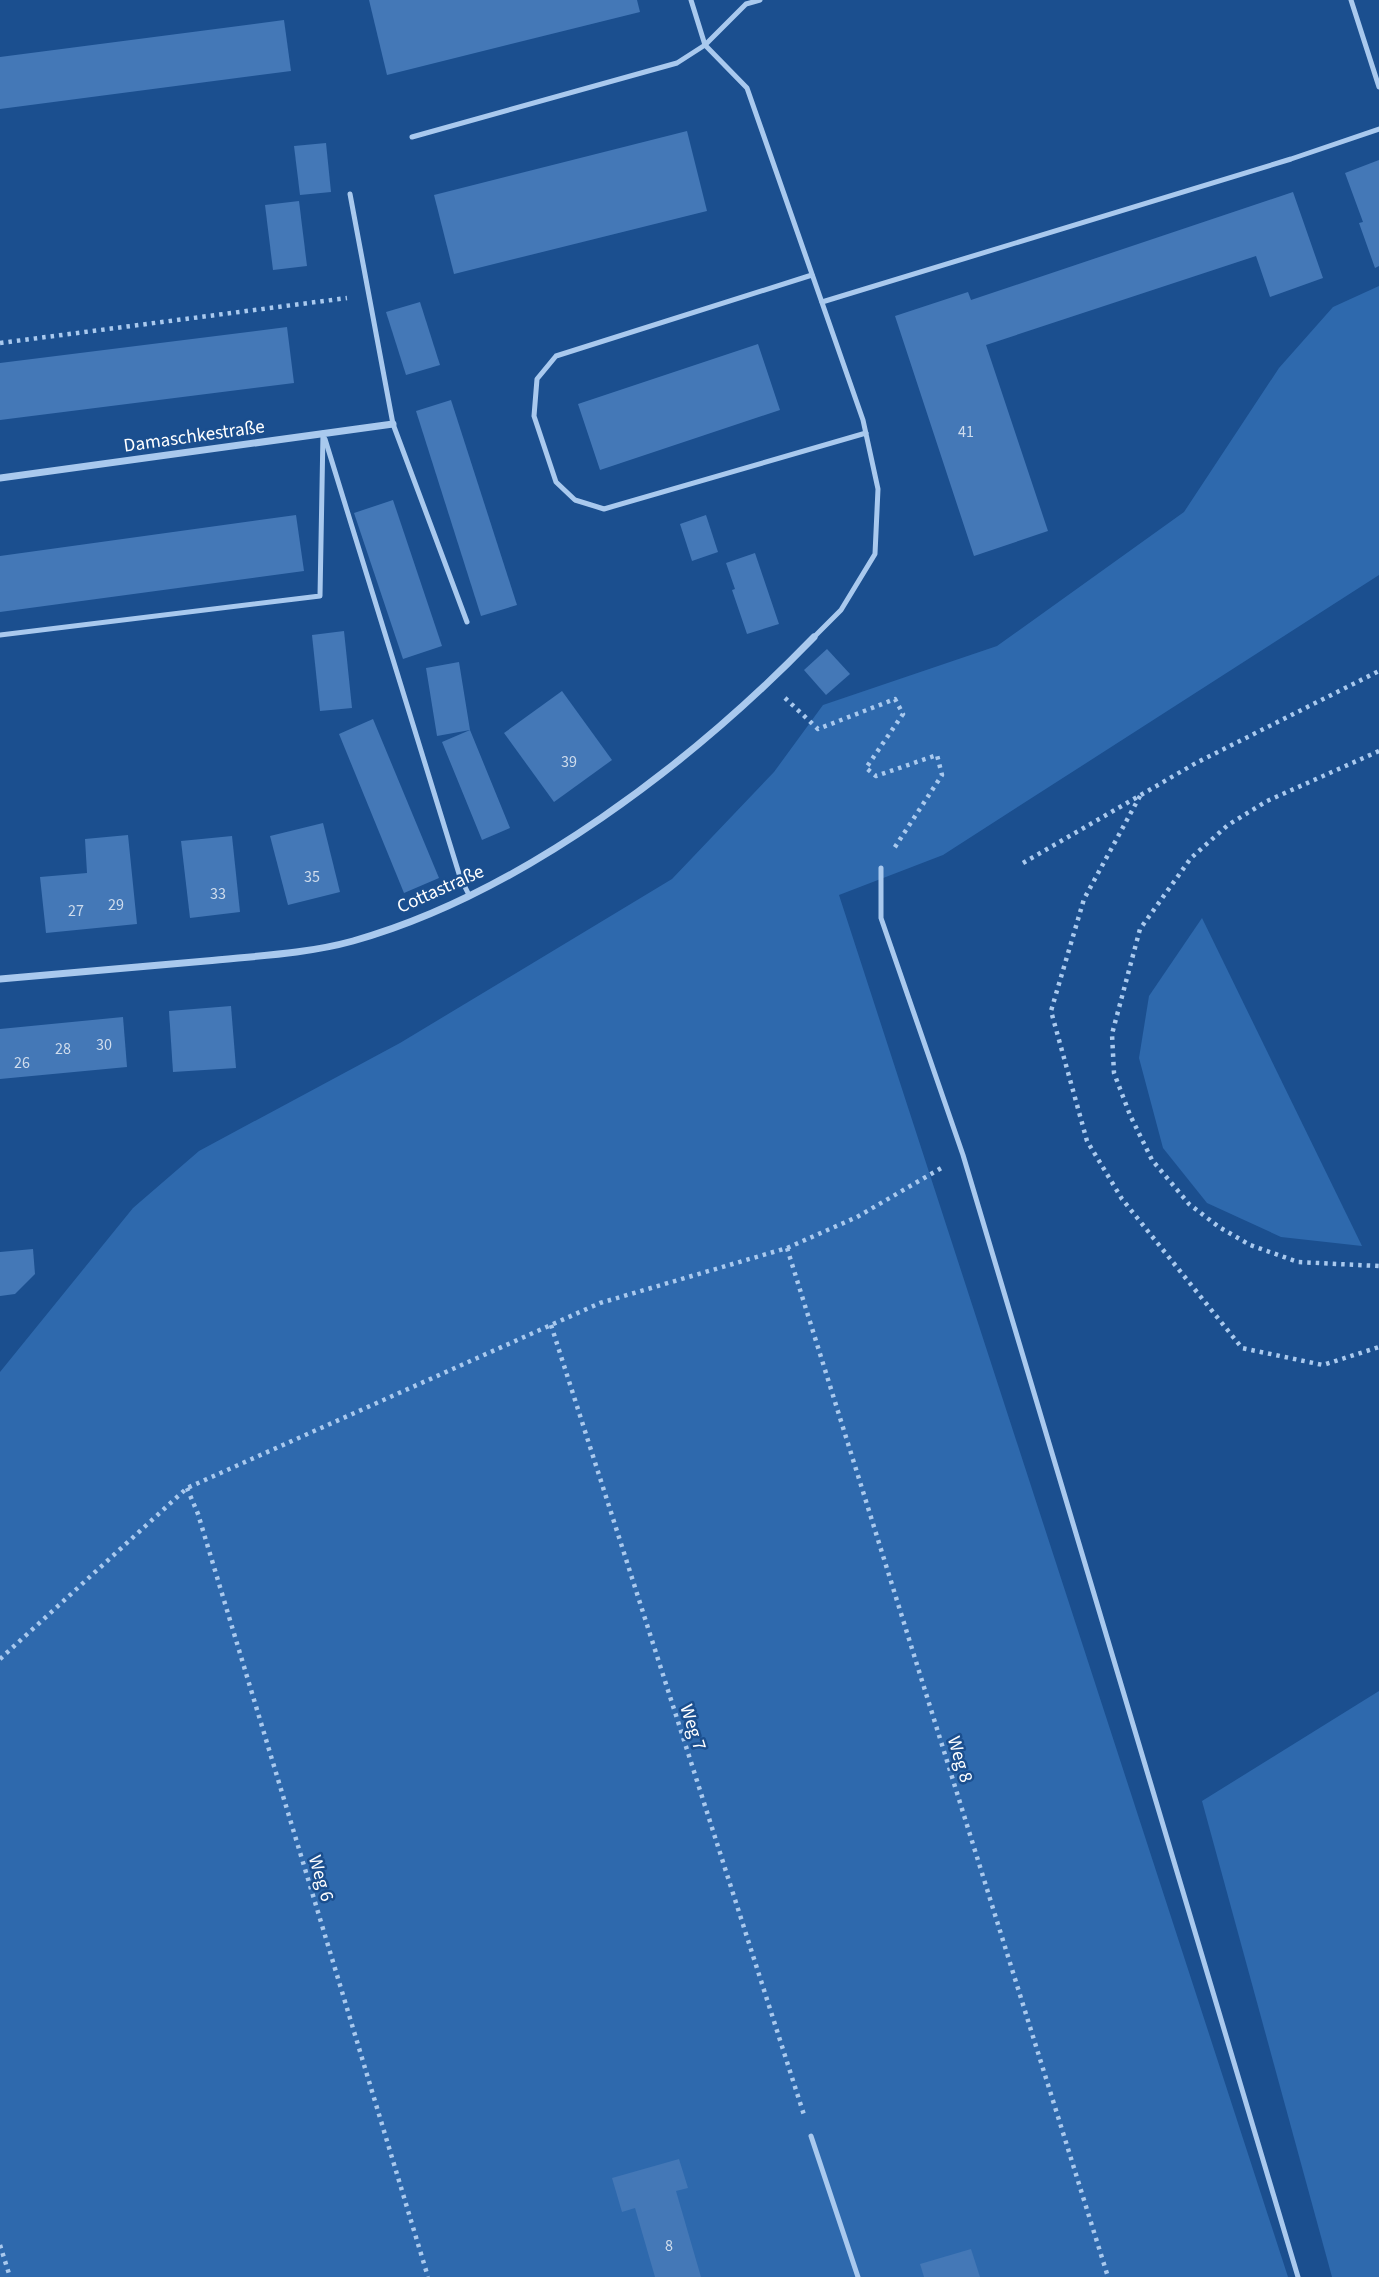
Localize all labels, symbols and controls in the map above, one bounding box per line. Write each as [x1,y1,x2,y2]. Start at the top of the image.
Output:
street label: Damaschkestraße [122,413,266,460]
house number: 41 [958,421,974,443]
house number: 39 [561,751,577,773]
street label: Cottastraße [393,858,488,921]
house number: 35 [304,866,320,888]
house number: 33 [210,883,226,905]
house number: 29 [108,894,124,916]
house number: 27 [68,900,84,922]
house number: 30 [96,1034,112,1056]
house number: 28 [55,1038,71,1060]
house number: 26 [14,1052,30,1074]
street label: Weg 7 [672,1701,713,1754]
street label: Weg 8 [940,1733,979,1786]
street label: Weg 6 [301,1852,340,1905]
house number: 8 [665,2235,673,2257]

